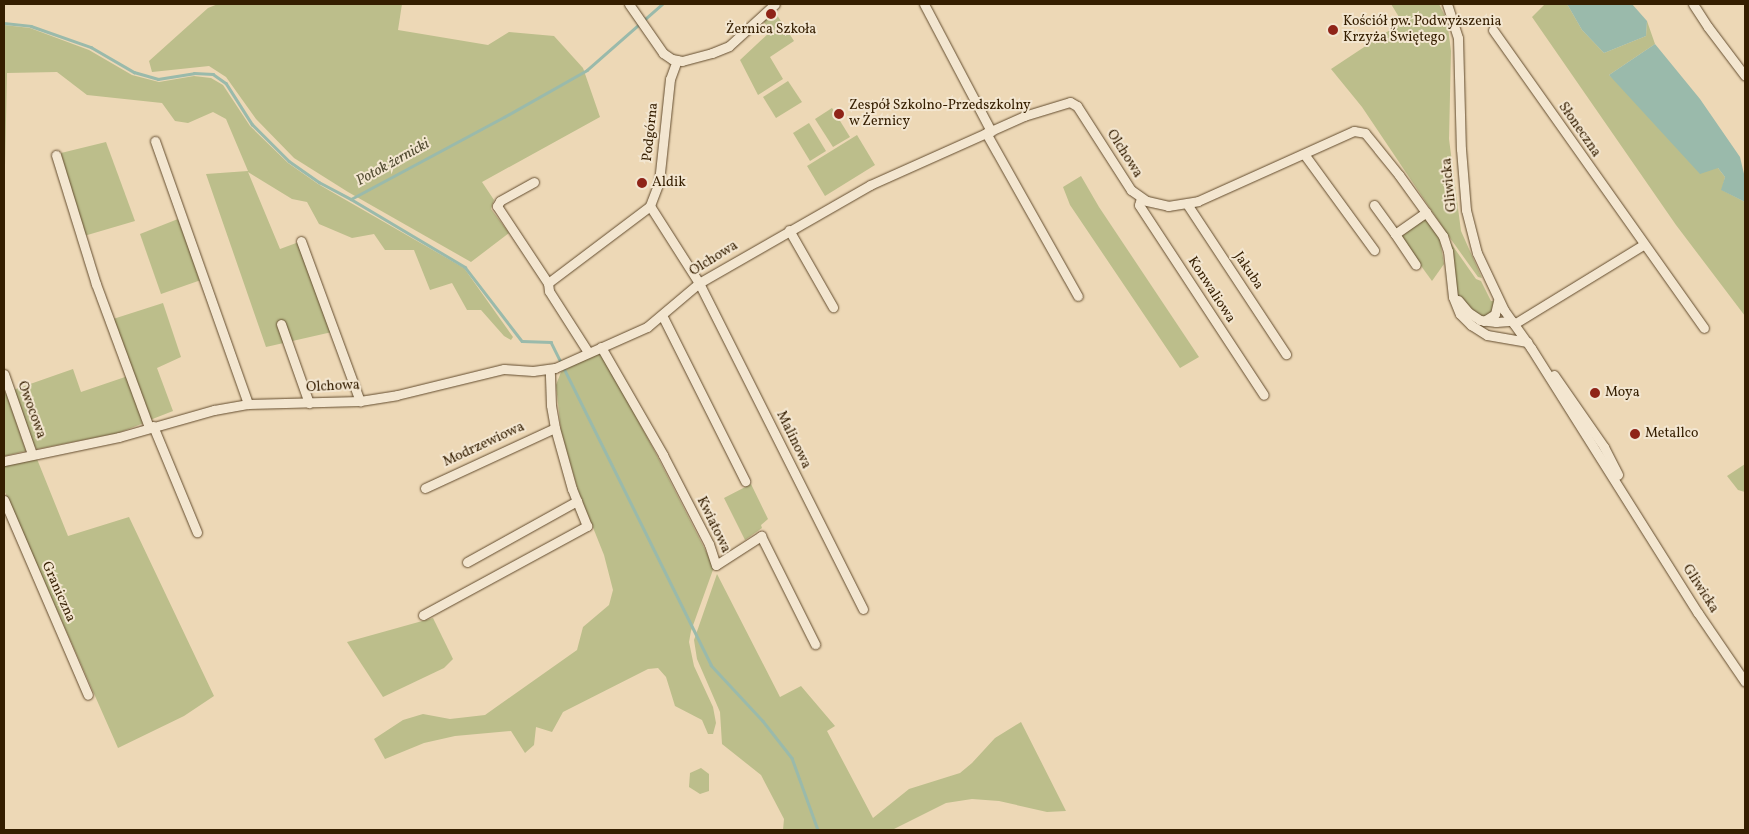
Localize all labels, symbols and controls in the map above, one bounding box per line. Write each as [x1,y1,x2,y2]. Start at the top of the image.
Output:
marker: Żernica Szkoła [765,8,777,20]
place label: Kościół pw. Podwyższenia Krzyża Świętego [1343,14,1502,46]
place label: Żernica Szkoła [726,22,816,38]
marker: Kościół pw. Podwyższenia Krzyża Świętego [1327,24,1339,36]
place label: Zespół Szkolno-Przedszkolny w Żernicy [849,98,1031,130]
street label: Słoneczna [1554,99,1604,161]
street label: Podgórna [640,102,662,162]
marker: Zespół Szkolno-Przedszkolny w Żernicy [833,108,845,120]
street label: Olchowa [1102,127,1146,181]
water label: Potok żernicki [353,135,433,191]
street label: Gliwicka [1439,157,1461,213]
place label: Aldik [652,175,686,191]
marker: Aldik [636,177,648,189]
street label: Olchowa [687,238,741,280]
street label: Jakuba [1229,249,1267,293]
street label: Konwaliowa [1183,254,1239,326]
street label: Olchowa [306,377,360,397]
street label: Owocowa [13,379,49,441]
place label: Moya [1605,385,1640,401]
marker: Moya [1589,387,1601,399]
street label: Malinowa [772,409,814,471]
street label: Modrzewiowa [441,419,527,471]
place label: Metallco [1645,426,1698,442]
marker: Metallco [1629,428,1641,440]
street label: Kwiatowa [692,494,734,556]
street label: Graniczna [37,559,79,625]
street label: Gliwicka [1678,562,1722,616]

